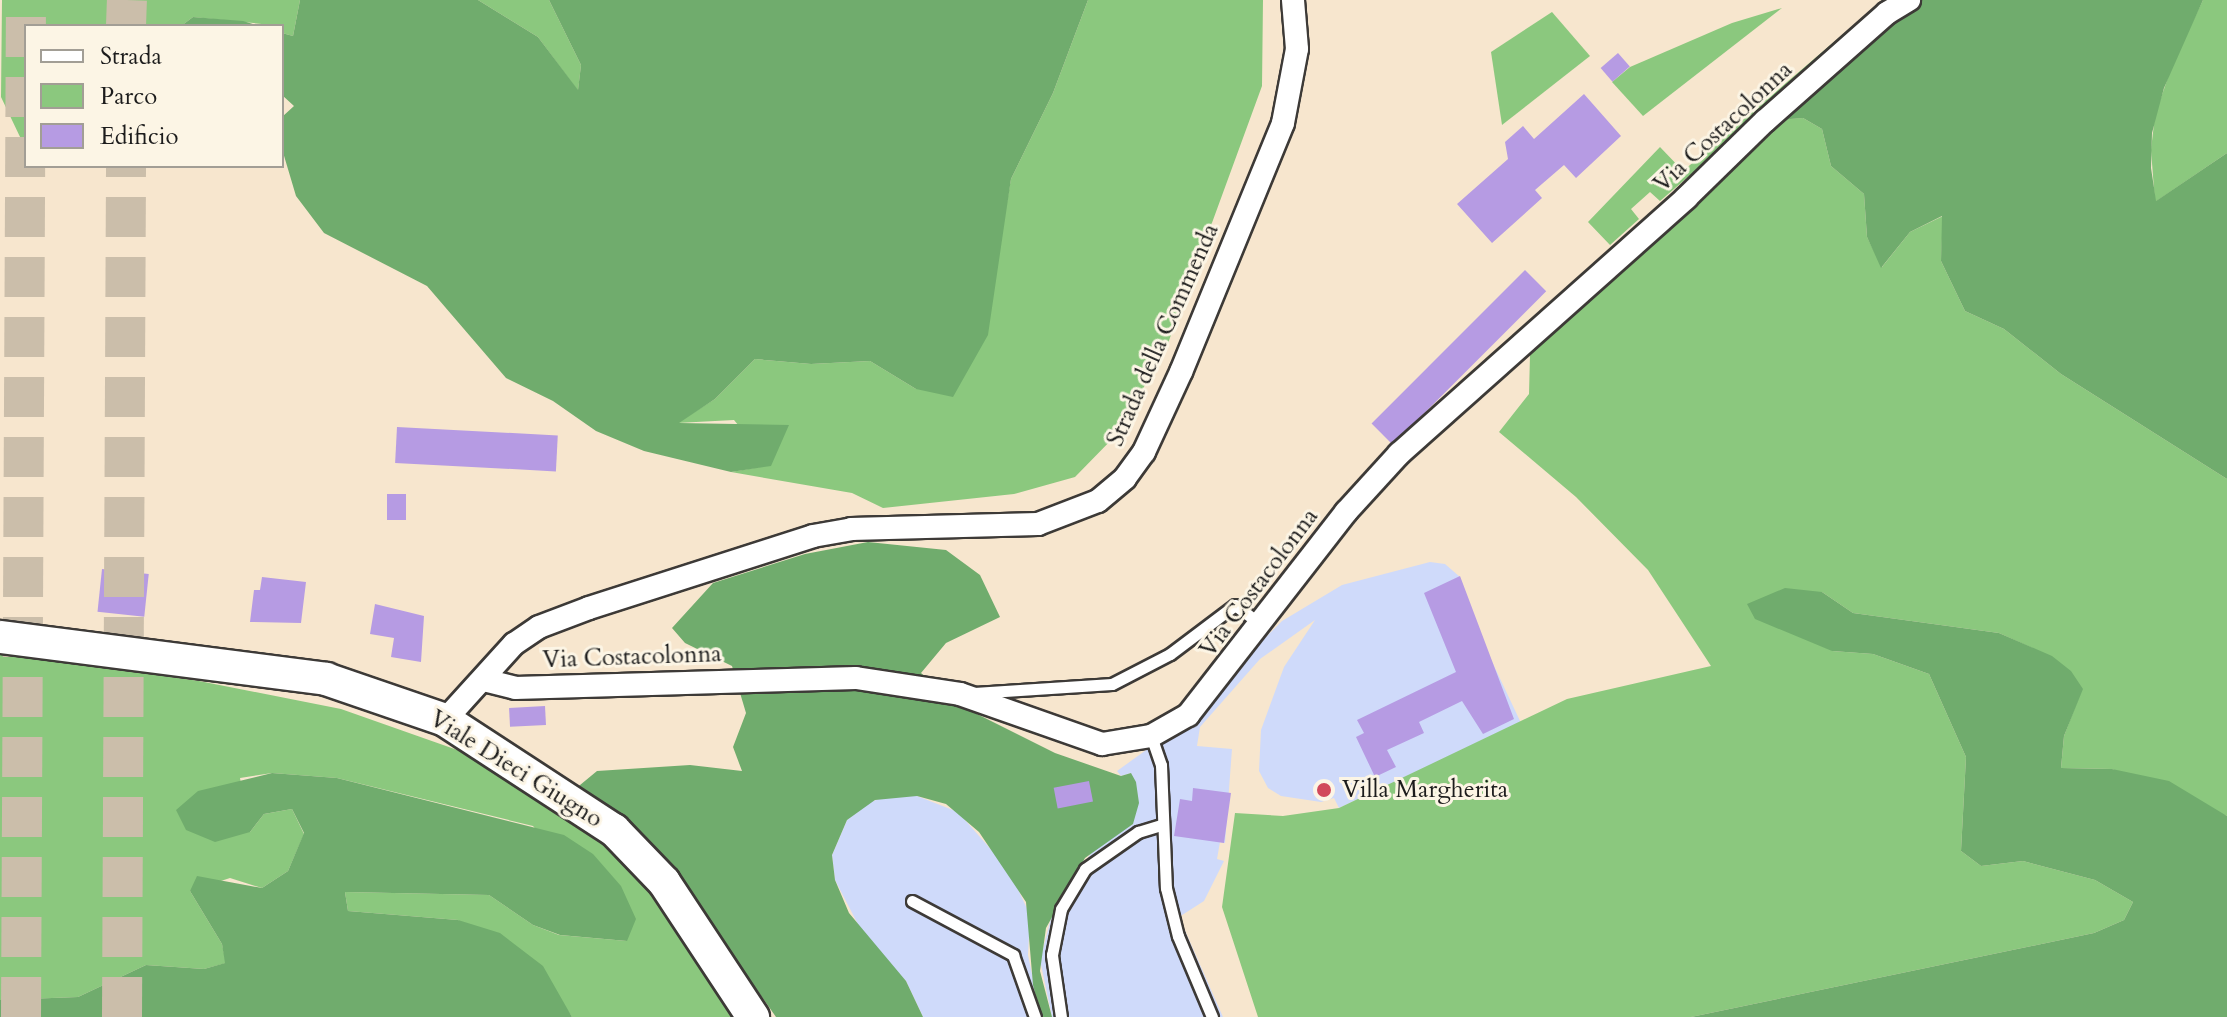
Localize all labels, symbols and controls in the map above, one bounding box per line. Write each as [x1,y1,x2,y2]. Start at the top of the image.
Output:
legend [24,24,284,168]
text: Strada [100,40,162,73]
street label: Via Costacolonna [1648,55,1798,199]
text: Parco [100,80,157,113]
text: Edificio [100,120,179,153]
street label: Strada della Commenda [1101,219,1225,451]
street label: Via Costacolonna [1194,503,1324,663]
street label: Via Costacolonna [542,639,722,675]
street label: Viale Dieci Giugno [424,704,608,834]
place label: Villa Margherita [1342,776,1508,804]
marker: Villa Margherita [1313,779,1335,801]

